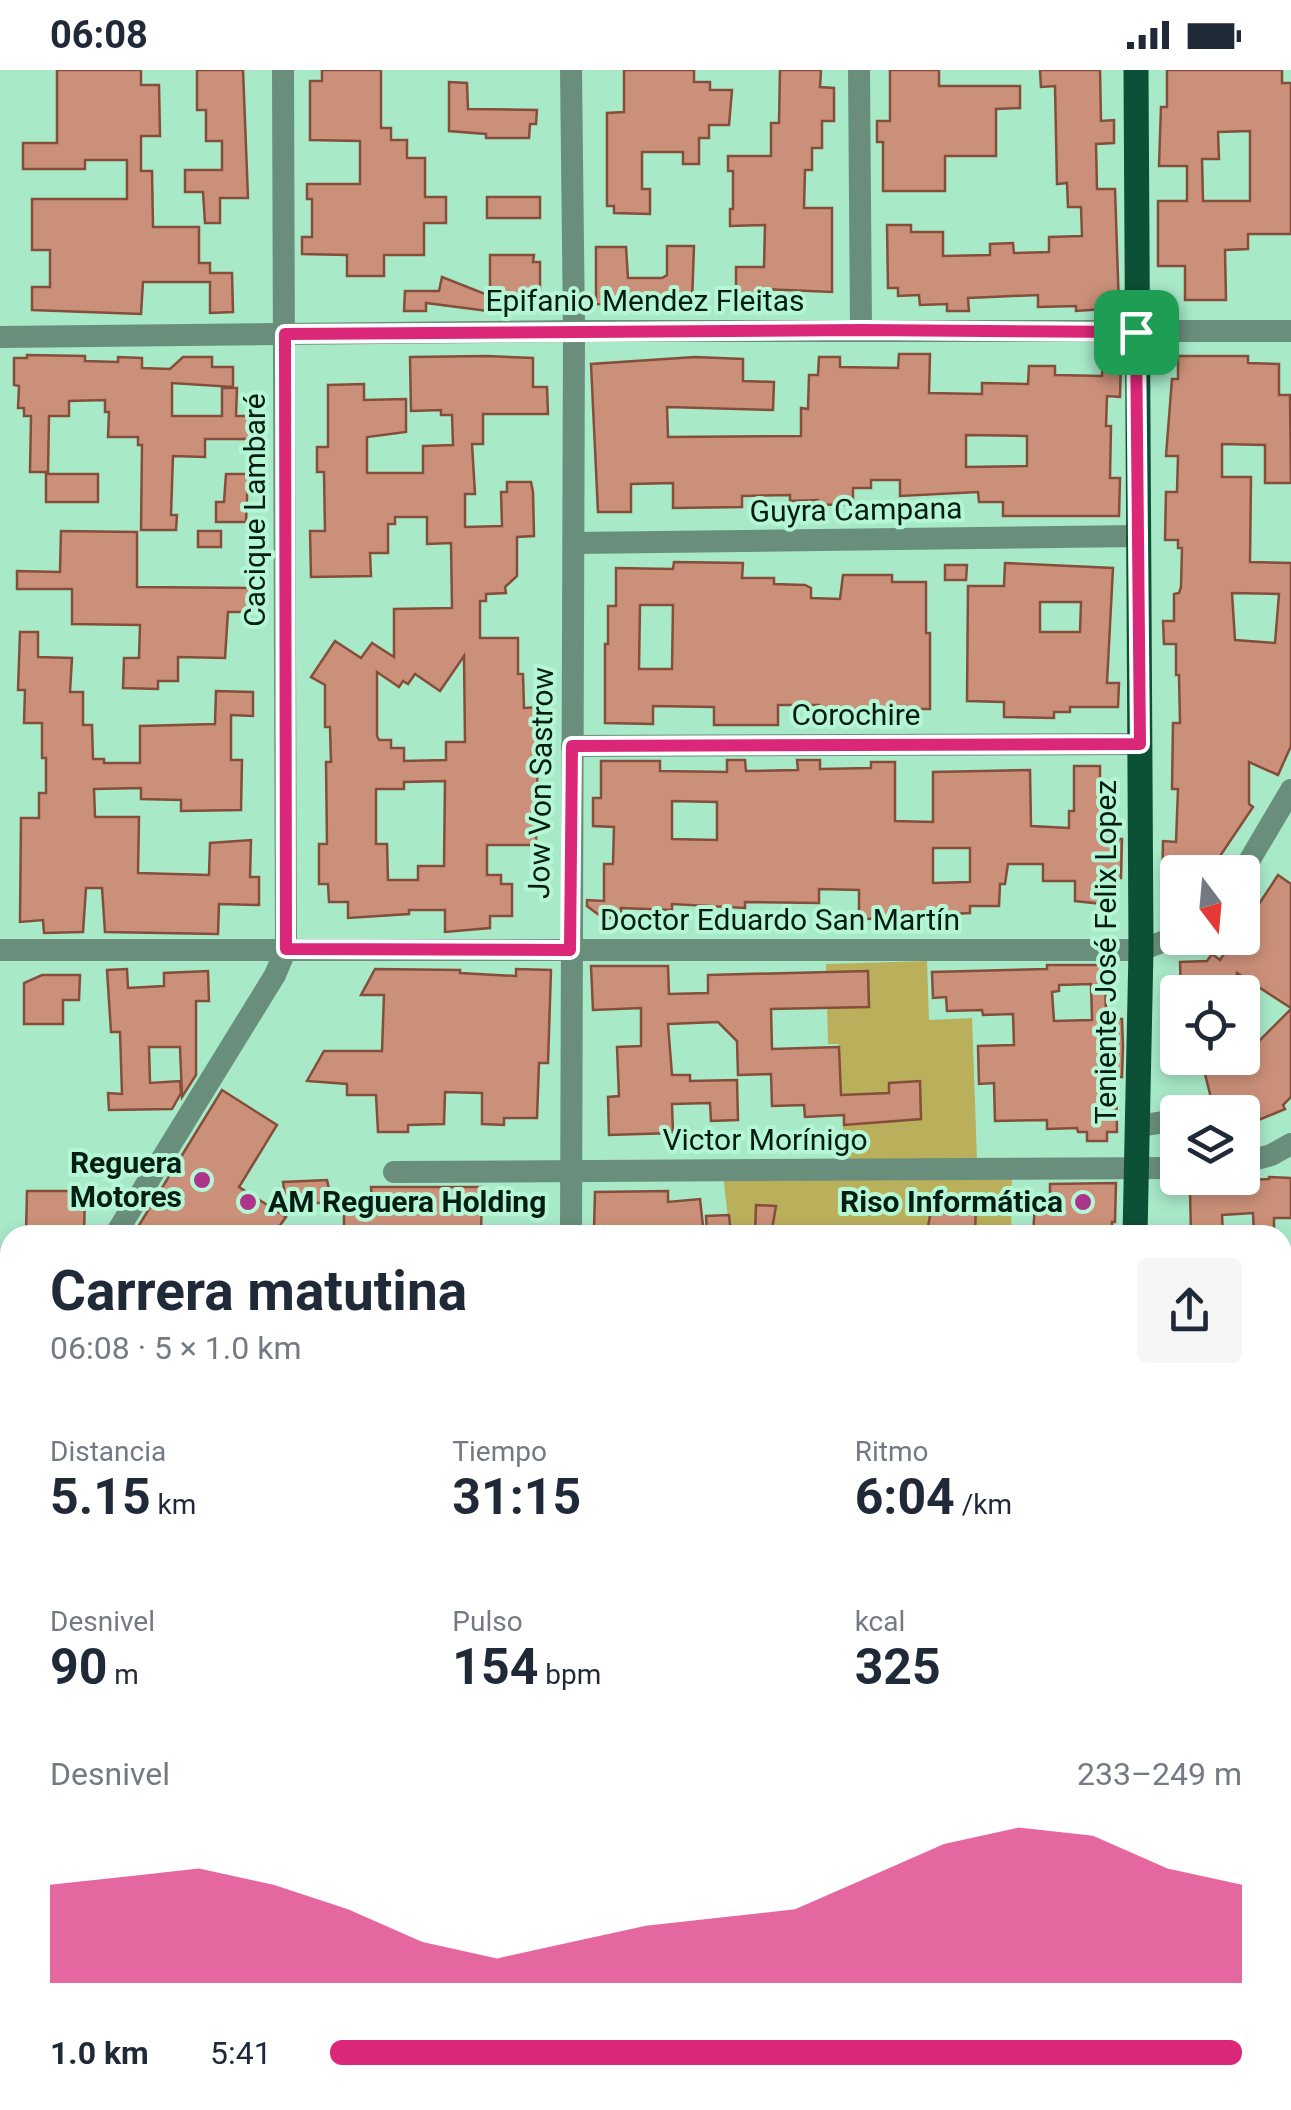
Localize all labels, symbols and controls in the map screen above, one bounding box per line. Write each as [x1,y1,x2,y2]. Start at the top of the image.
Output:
text: 06:08 [50,13,148,57]
street label: Epifanio Mendez Fleitas [486,283,804,318]
pin [1094,290,1179,375]
icon: arrive [1109,305,1164,360]
street label: Cacique Lambaré [237,393,272,627]
street label: Guyra Campana [749,490,963,529]
street label: Jow Von Sastrow [521,667,560,899]
street label: Corochire [792,697,920,732]
street label: Teniente José Felix Lopez [1088,780,1123,1124]
north arrow [1160,855,1260,955]
map controls [1160,855,1260,1195]
street label: Doctor Eduardo San Martín [600,902,960,937]
button: locate [1160,975,1260,1075]
button: layers [1160,1095,1260,1195]
street label: Victor Morínigo [662,1122,868,1157]
place label: Reguera Motores [70,1145,182,1214]
marker: Reguera Motores [191,1169,213,1191]
place label: AM Reguera Holding [268,1184,546,1219]
place label: Riso Informática [840,1184,1063,1219]
marker: AM Reguera Holding [237,1191,259,1213]
marker: Riso Informática [1072,1191,1094,1213]
button: share [1137,1258,1242,1363]
text: Carrera matutina [50,1259,467,1323]
text: 06:08 · 5 × 1.0 km [50,1329,301,1367]
text: Distancia [50,1435,166,1468]
text: Tiempo [452,1435,547,1468]
text: Ritmo [855,1435,928,1468]
text: 5.15 [50,1468,151,1526]
text: 31:15 [452,1468,581,1526]
text: 6:04 [855,1468,955,1526]
text: km [151,1488,196,1521]
text: /km [955,1488,1012,1521]
text: Desnivel [50,1605,155,1638]
text: Pulso [452,1605,523,1638]
text: kcal [855,1605,905,1638]
text: 90 [50,1638,107,1696]
text: 154 [452,1638,538,1696]
text: 325 [855,1638,941,1696]
text: m [107,1658,139,1691]
text: bpm [538,1658,601,1691]
text: Desnivel [50,1755,170,1793]
text: 233–249 m [1077,1755,1242,1793]
text: 1.0 km [50,2034,149,2072]
text: 5:41 [210,2034,272,2072]

